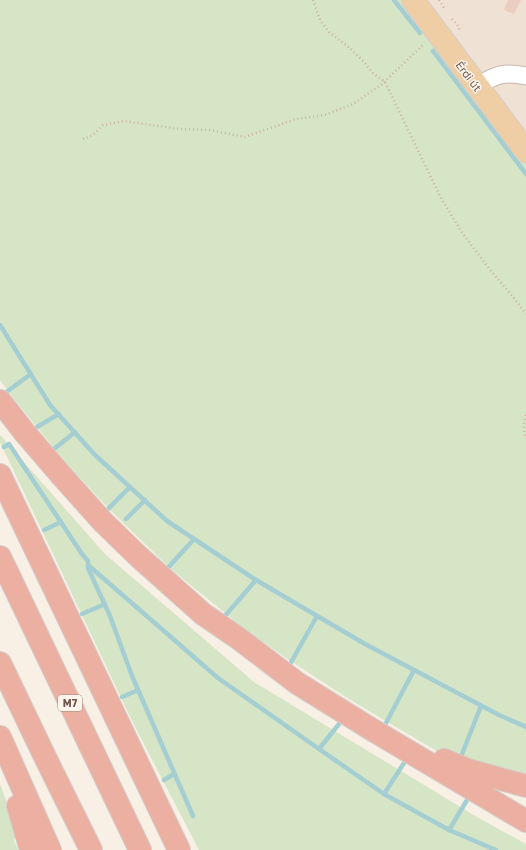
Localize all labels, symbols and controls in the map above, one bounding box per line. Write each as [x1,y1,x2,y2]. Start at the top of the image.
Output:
street label: Érdi út [453,58,485,94]
road number: M7 [58,695,82,711]

